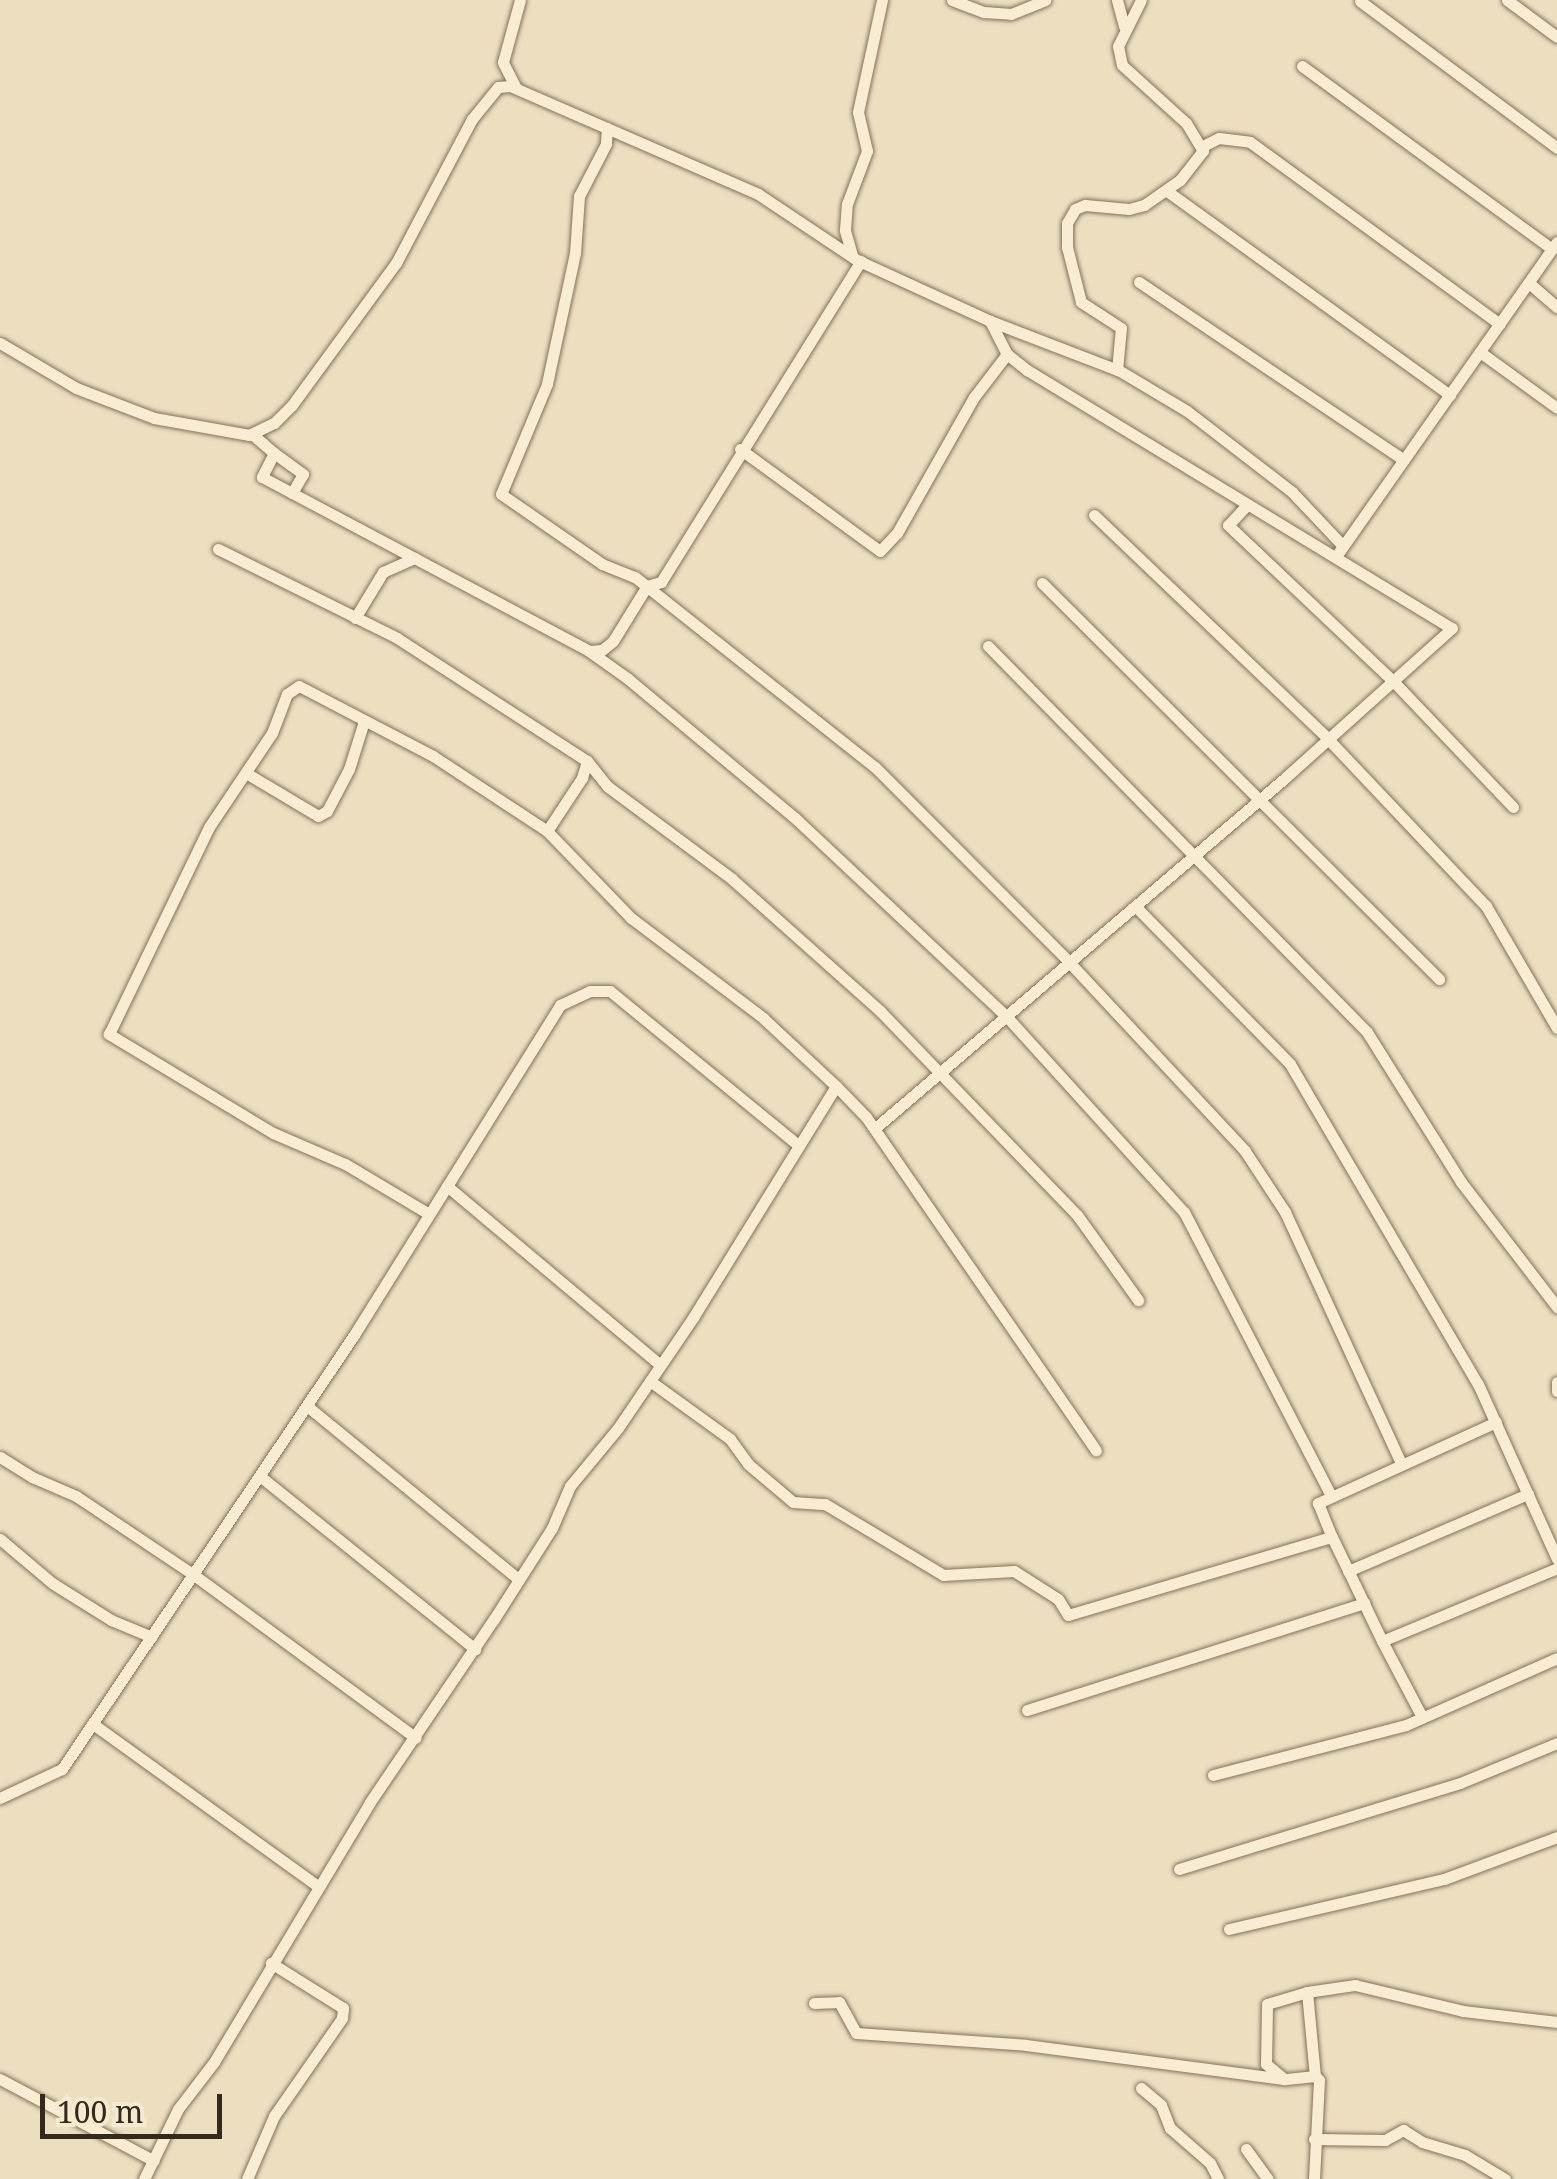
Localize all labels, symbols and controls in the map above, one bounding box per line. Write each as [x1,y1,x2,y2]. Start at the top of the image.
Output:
scale bar [45,2074,228,2136]
text: 100 m [57,2091,143,2132]

